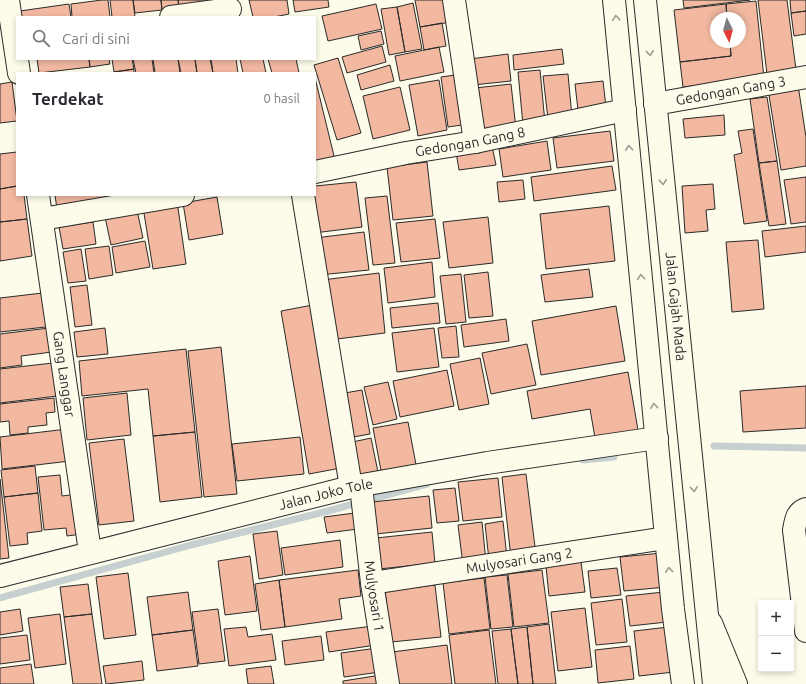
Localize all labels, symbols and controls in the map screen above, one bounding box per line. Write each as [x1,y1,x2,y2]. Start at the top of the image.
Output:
north arrow [710,12,746,48]
one-way arrow [612,15,621,21]
search box [16,16,316,60]
icon: search [30,27,52,49]
text: Cari di sini [62,30,130,47]
one-way arrow [646,50,655,56]
street label: Gedongan Gang 3 [674,73,787,108]
text: Terdekat [32,89,104,108]
text: 0 hasil [263,91,300,105]
street label: Gedongan Gang 8 [414,124,527,159]
one-way arrow [624,145,633,151]
one-way arrow [659,179,668,185]
street label: Jalan Gajah Mada [662,251,689,362]
one-way arrow [637,274,646,280]
street label: Gang Langgar [50,330,78,419]
one-way arrow [649,403,658,409]
street label: Jalan Joko Tole [277,475,374,513]
one-way arrow [689,486,698,492]
street label: Mulyosari Gang 2 [465,544,574,577]
street label: Mulyosari 1 [362,560,388,633]
one-way arrow [665,567,674,573]
map controls [758,600,794,672]
button: + [758,600,794,636]
button: − [758,636,794,672]

